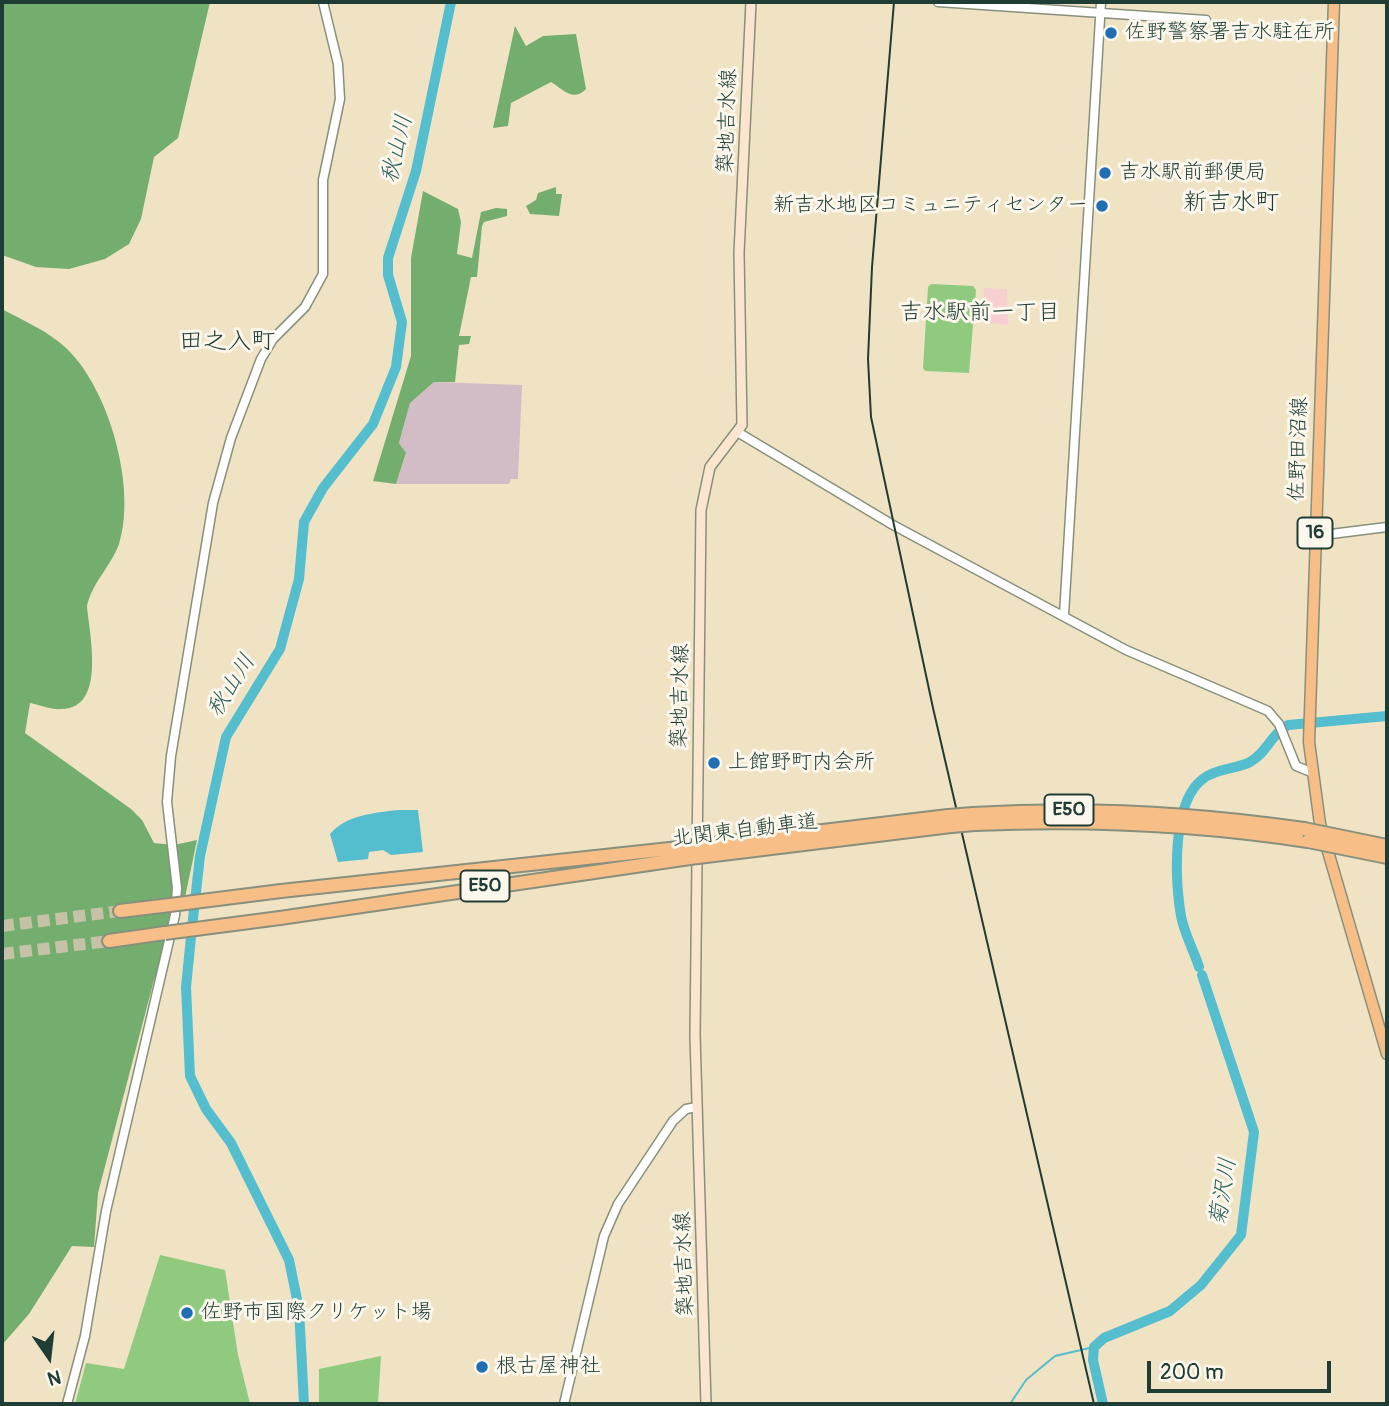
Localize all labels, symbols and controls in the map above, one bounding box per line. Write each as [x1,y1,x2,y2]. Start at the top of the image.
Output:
place label: 佐野警察署吉水駐在所 [1125,20,1335,46]
marker: 佐野警察署吉水駐在所 [1103,25,1119,41]
street label: 築地吉水線 [714,68,742,174]
water label: 秋山川 [377,112,419,186]
place label: 吉水駅前郵便局 [1119,160,1266,186]
marker: 吉水駅前郵便局 [1097,165,1113,181]
district label: 新吉水町 [1183,189,1279,217]
place label: 新吉水地区コミュニティセンター [773,193,1088,219]
marker: 新吉水地区コミュニティセンター [1094,198,1110,214]
district label: 吉水駅前一丁目 [900,299,1060,327]
district label: 田之入町 [179,328,275,356]
street label: 佐野田沼線 [1285,396,1313,502]
road number: 16 [1298,518,1332,548]
street label: 築地吉水線 [667,643,695,749]
water label: 秋山川 [202,649,262,723]
place label: 上館野町内会所 [728,750,875,776]
marker: 上館野町内会所 [706,755,722,771]
road number: E50 [1044,794,1094,825]
street label: 北関東自動車道 [671,810,819,852]
road number: E50 [461,870,510,902]
water label: 菊沢川 [1205,1156,1243,1228]
street label: 築地吉水線 [671,1211,699,1317]
place label: 佐野市国際クリケット場 [201,1300,432,1326]
marker: 佐野市国際クリケット場 [179,1305,195,1321]
north arrow [14,1322,84,1392]
scale bar [1151,1346,1335,1390]
place label: 根古屋神社 [496,1354,601,1380]
marker: 根古屋神社 [474,1359,490,1375]
text: 200 m [1160,1359,1224,1386]
text: N [45,1364,63,1391]

